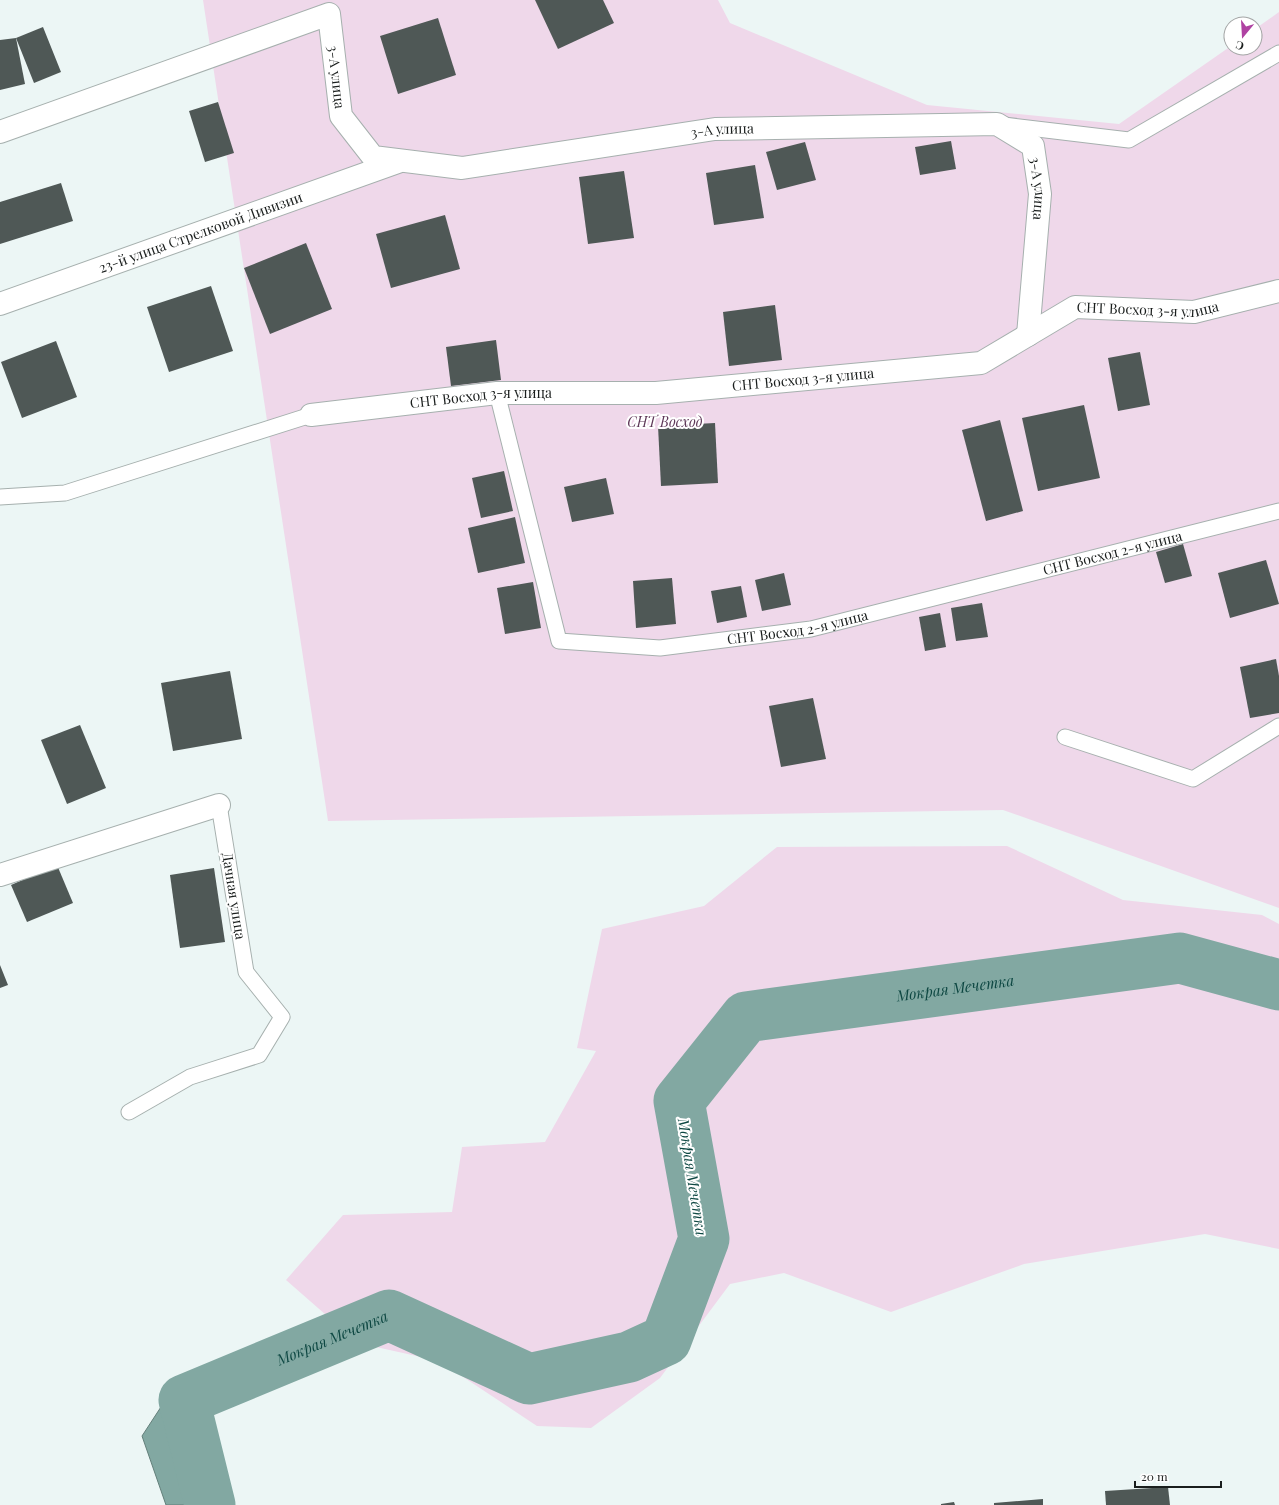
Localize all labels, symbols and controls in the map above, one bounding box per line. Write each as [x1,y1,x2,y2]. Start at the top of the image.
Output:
north arrow [1223,16,1263,56]
text: С [1234,38,1246,54]
street label: 3-А улица [324,44,350,110]
street label: 3-А улица [689,118,754,142]
street label: 3-А улица [1026,156,1050,221]
street label: 23-й улица Стрелковой Дивизии [96,187,305,277]
street label: СНТ Восход 3-я улица [1076,296,1221,321]
street label: СНТ Восход 3-я улица [731,363,875,395]
street label: СНТ Восход 3-я улица [409,383,552,412]
park label: СНТ Восход [627,412,703,431]
street label: СНТ Восход 2-я улица [1041,526,1184,579]
street label: СНТ Восход 2-я улица [726,605,870,648]
street label: Дачная улица [218,851,251,941]
water label: Мокрая Мечетка [894,970,1016,1006]
water label: Мокрая Мечетка [674,1116,712,1237]
water label: Мокрая Мечетка [273,1305,391,1370]
scale bar [1135,1463,1221,1489]
text: 20 m [1141,1468,1168,1484]

